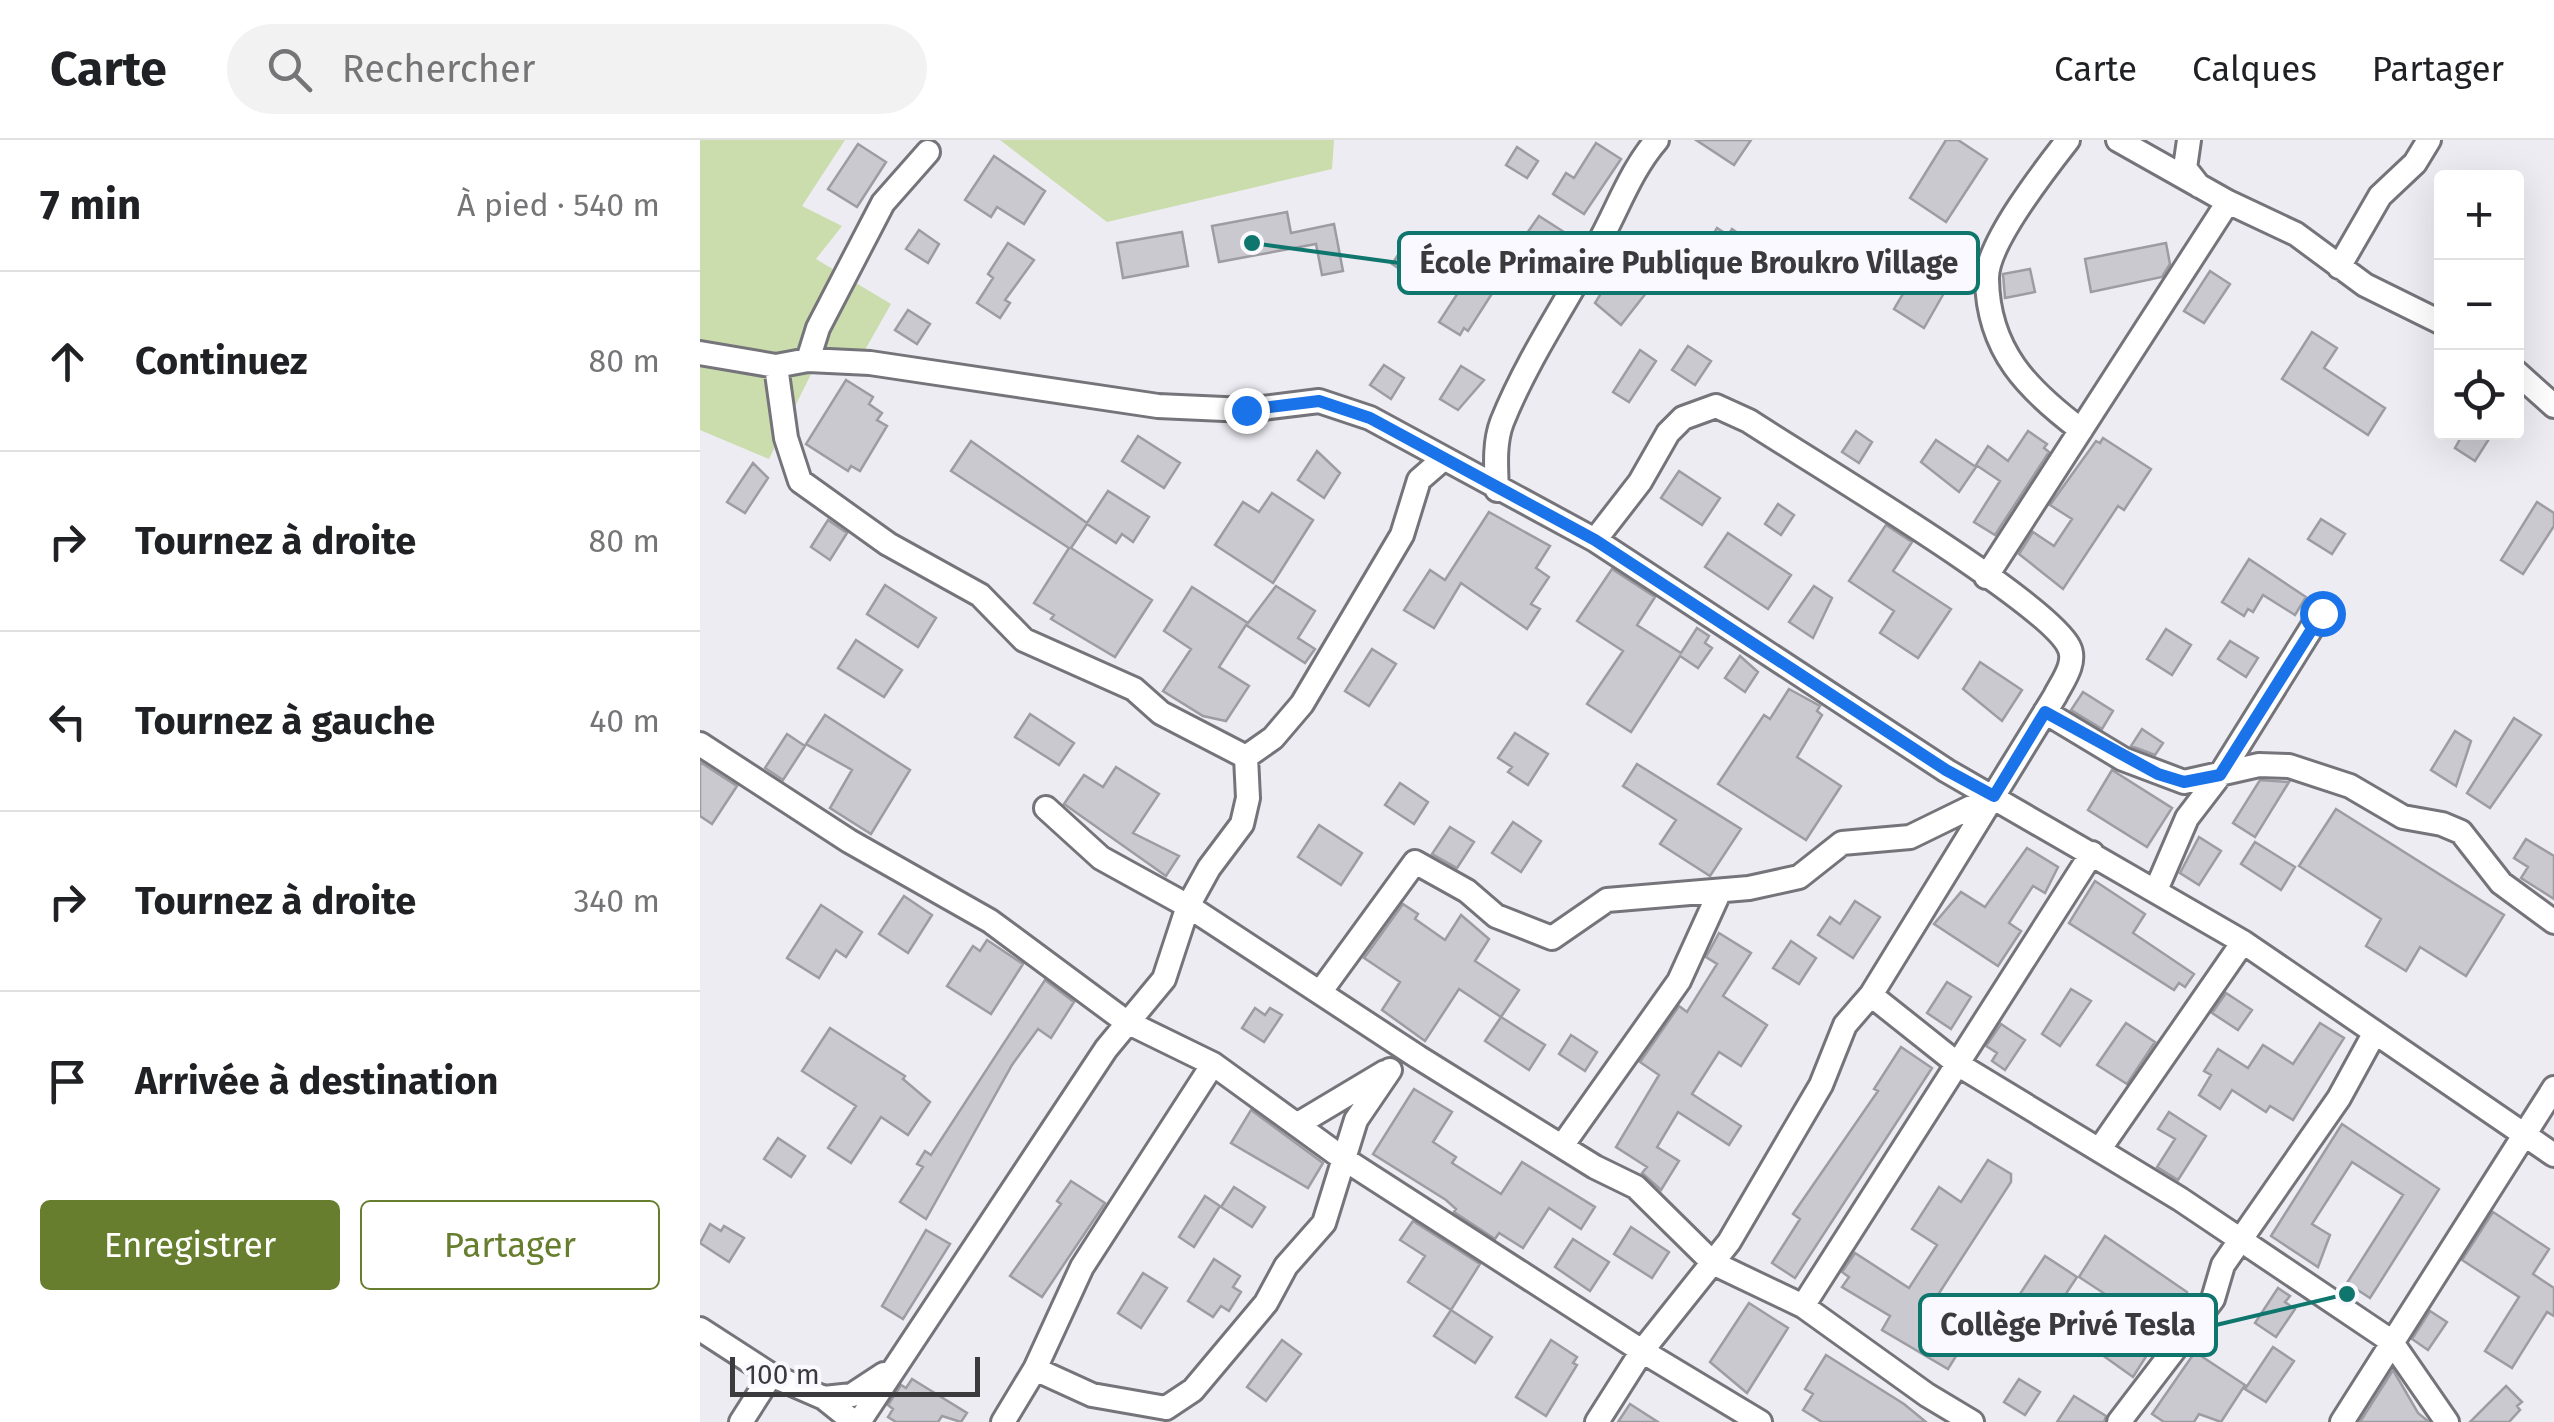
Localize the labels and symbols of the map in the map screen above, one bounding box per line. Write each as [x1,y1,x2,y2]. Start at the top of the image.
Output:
callout: École Primaire Publique Broukro Village [1399,233,1978,293]
text: École Primaire Publique Broukro Village [1420,242,1958,281]
route end [1224,388,1270,434]
route start [2300,591,2346,637]
callout: Collège Privé Tesla [1920,1295,2216,1355]
text: Collège Privé Tesla [1940,1307,2196,1343]
scale bar [730,1352,980,1396]

